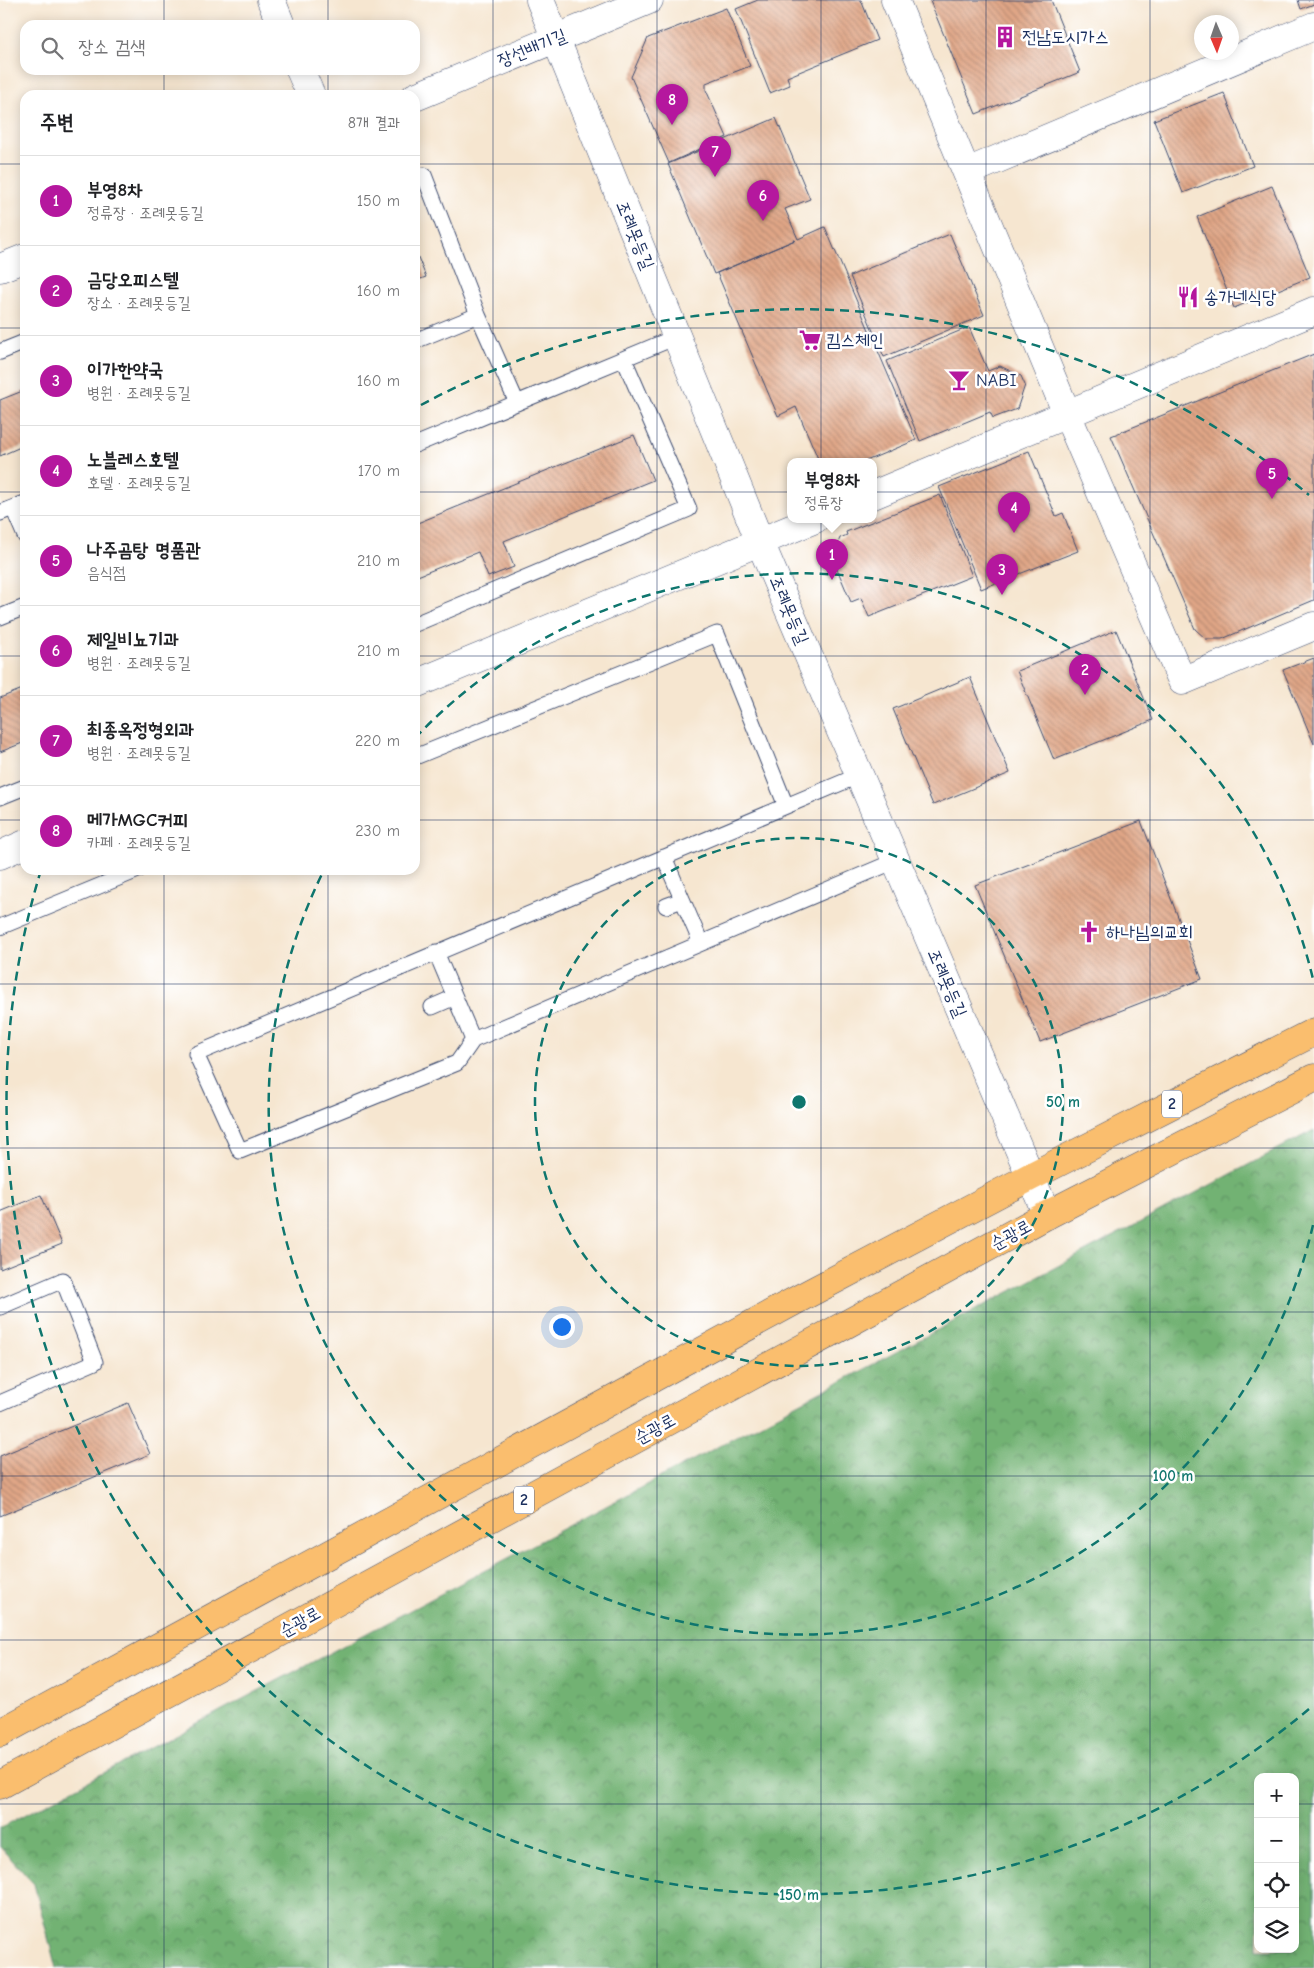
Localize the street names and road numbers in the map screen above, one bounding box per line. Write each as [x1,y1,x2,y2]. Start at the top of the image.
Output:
street label: 장선배기길 [494,25,570,71]
street label: 조례못등길 [612,197,658,273]
street label: 조례못등길 [765,573,813,648]
street label: 조례못등길 [923,946,971,1021]
road number: 2 [1162,1090,1182,1118]
street label: 순광로 [987,1215,1035,1255]
street label: 순광로 [631,1409,679,1449]
road number: 2 [514,1486,534,1514]
street label: 순광로 [276,1602,324,1642]

